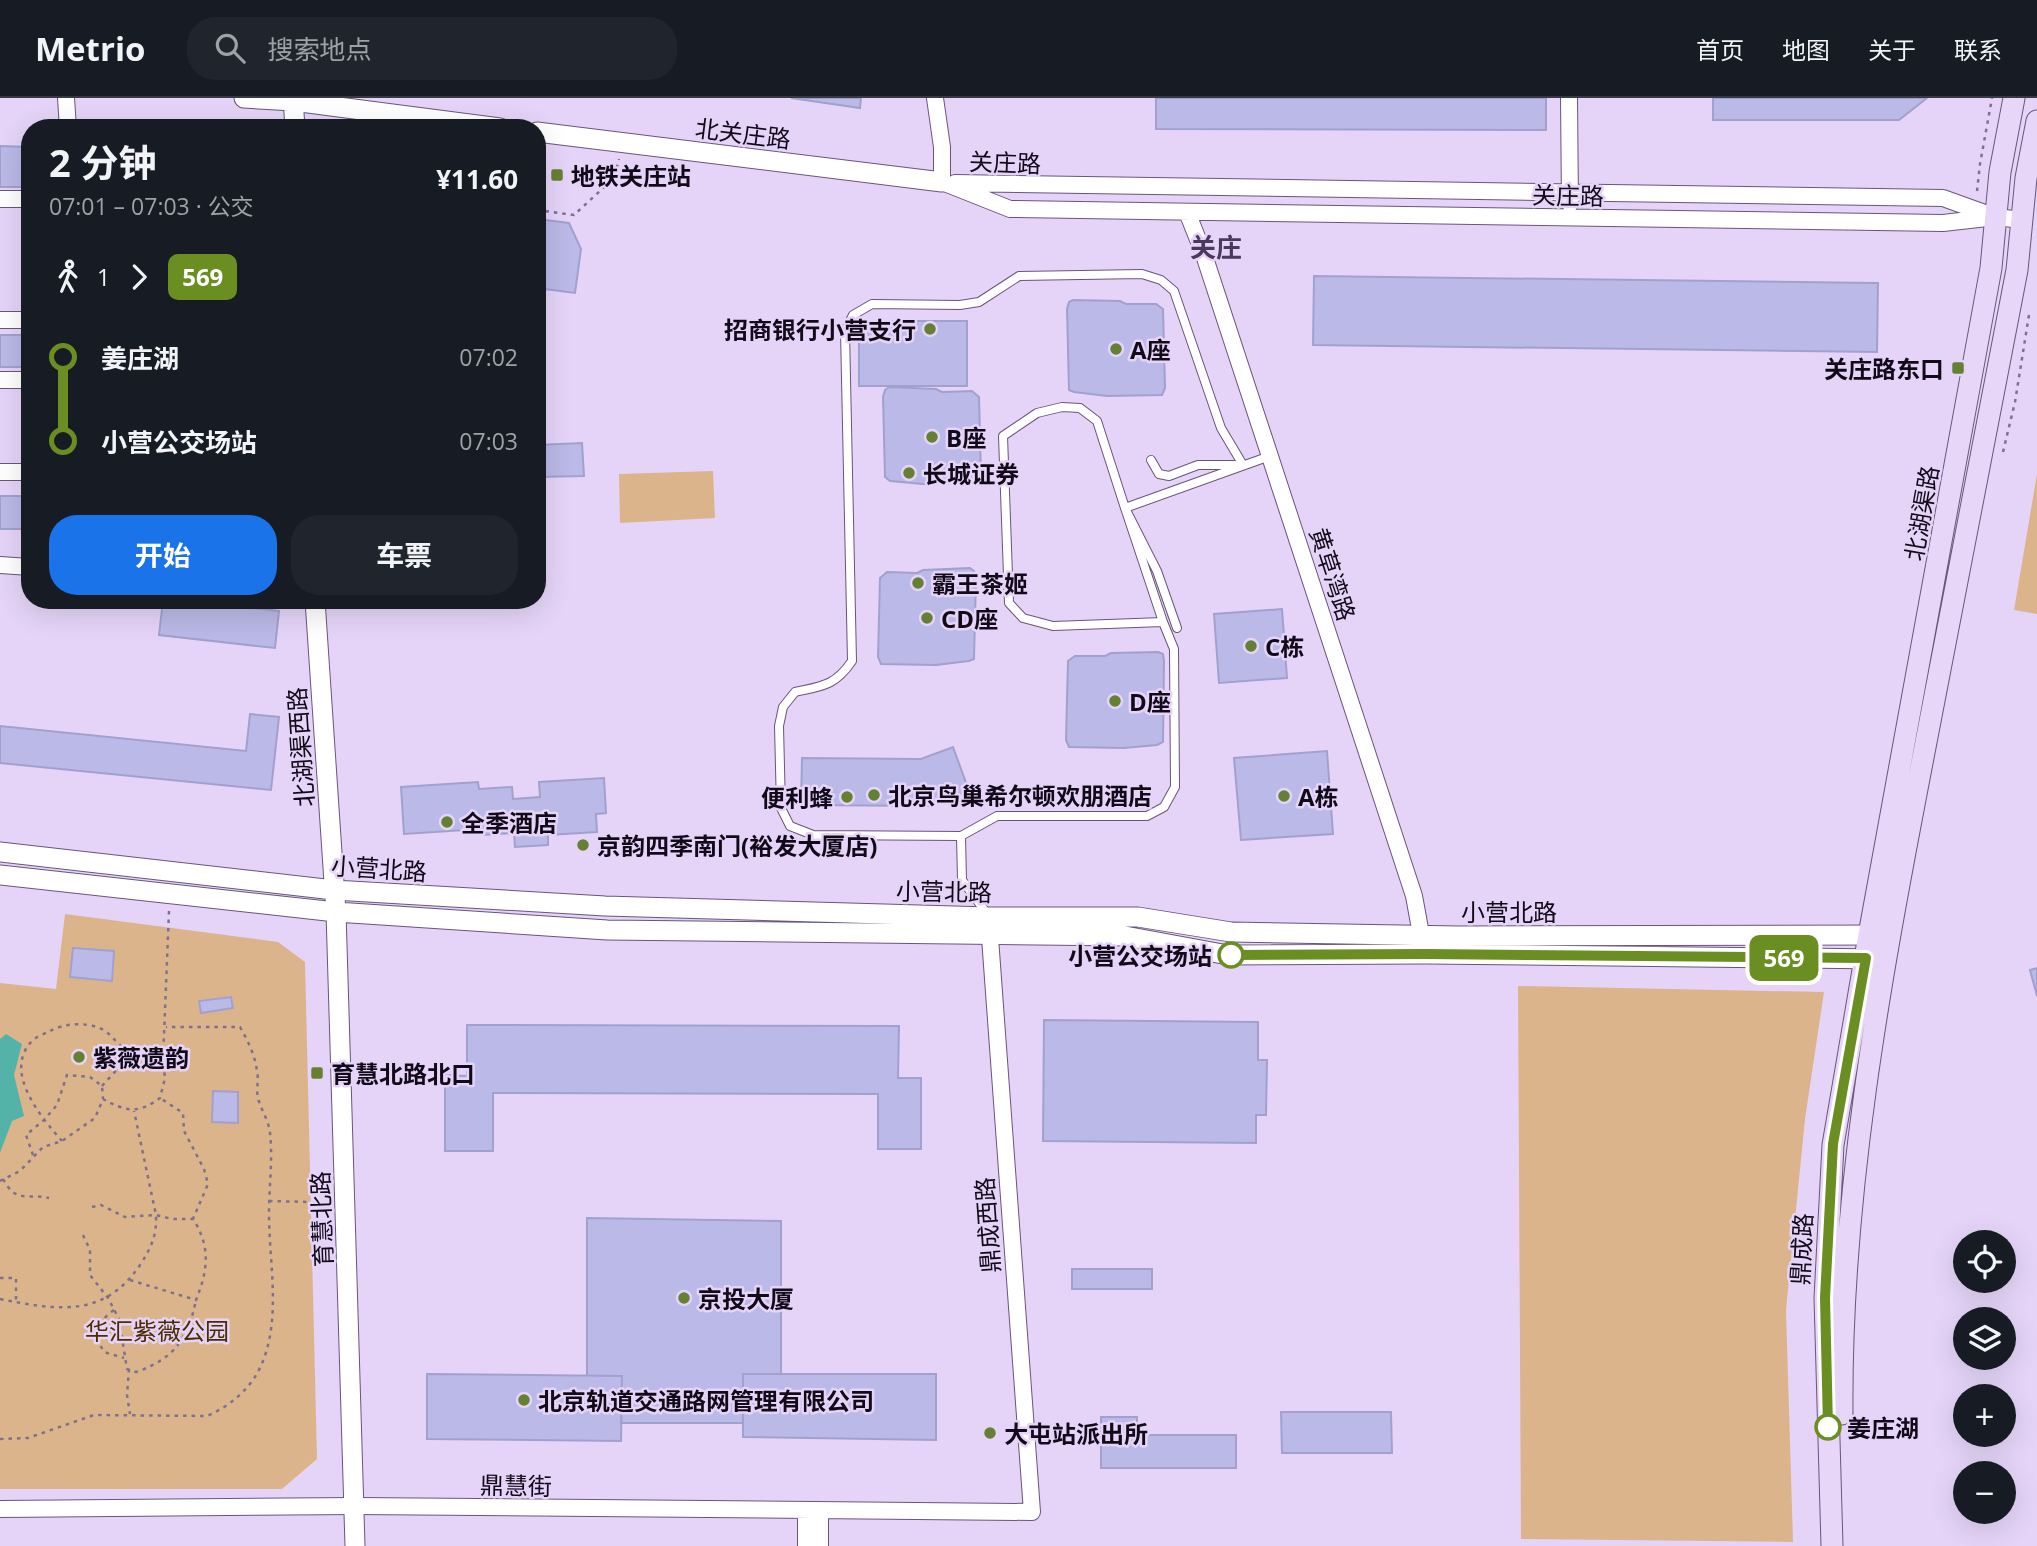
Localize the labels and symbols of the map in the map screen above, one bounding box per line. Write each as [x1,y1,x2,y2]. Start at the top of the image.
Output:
street label: 北关庄路 [693,111,793,155]
street label: 关庄路 [968,144,1042,180]
place label: 地铁关庄站 [571,159,691,192]
marker: 地铁关庄站 [549,167,565,183]
street label: 关庄路 [1532,178,1604,212]
district label: 关庄 [1190,229,1242,265]
place label: 招商银行小营支行 [724,313,916,346]
marker: 招商银行小营支行 [922,321,938,337]
place label: A座 [1130,333,1171,366]
marker: A座 [1108,341,1124,357]
place label: 关庄路东口 [1824,352,1944,385]
marker: 关庄路东口 [1950,360,1966,376]
place label: B座 [946,421,986,454]
marker: B座 [924,429,940,445]
place label: 长城证券 [923,457,1019,490]
street label: 北湖渠路 [1896,463,1946,563]
marker: 长城证券 [901,465,917,481]
street label: 黄草湾路 [1302,523,1364,625]
place label: 霸王茶姬 [932,567,1028,600]
marker: 霸王茶姬 [910,575,926,591]
place label: CD座 [941,602,998,635]
marker: CD座 [919,610,935,626]
place label: C栋 [1265,630,1304,663]
marker: C栋 [1243,638,1259,654]
place label: D座 [1129,685,1171,718]
street label: 北湖渠西路 [279,686,321,808]
marker: D座 [1107,693,1123,709]
place label: 北京鸟巢希尔顿欢朋酒店 [888,779,1152,812]
place label: A栋 [1298,780,1339,813]
place label: 便利蜂 [761,781,833,814]
marker: 北京鸟巢希尔顿欢朋酒店 [866,787,882,803]
marker: A栋 [1276,788,1292,804]
marker: 便利蜂 [839,789,855,805]
place label: 全季酒店 [461,806,557,839]
marker: 全季酒店 [439,814,455,830]
place label: 京韵四季南门(裕发大厦店) [597,829,877,862]
marker: 京韵四季南门(裕发大厦店) [575,837,591,853]
street label: 小营北路 [330,848,428,888]
street label: 小营北路 [896,874,992,908]
street label: 小营北路 [1461,895,1557,928]
line badge: 569 [1744,935,1824,981]
place label: 小营公交场站 [1068,939,1212,972]
marker: 小营公交场站 [1218,942,1244,968]
place label: 紫薇遗韵 [93,1041,189,1074]
marker: 紫薇遗韵 [71,1049,87,1065]
place label: 育慧北路北口 [331,1057,475,1090]
marker: 育慧北路北口 [309,1065,325,1081]
street label: 育慧北路 [303,1170,339,1268]
street label: 鼎成西路 [967,1176,1007,1274]
street label: 鼎成路 [1783,1212,1819,1286]
place label: 京投大厦 [698,1282,794,1315]
marker: 京投大厦 [676,1290,692,1306]
park label: 华汇紫薇公园 [85,1314,229,1347]
place label: 北京轨道交通路网管理有限公司 [538,1384,874,1417]
marker: 北京轨道交通路网管理有限公司 [516,1392,532,1408]
place label: 姜庄湖 [1847,1411,1919,1444]
marker: 姜庄湖 [1815,1414,1841,1440]
place label: 大屯站派出所 [1004,1417,1148,1450]
marker: 大屯站派出所 [982,1425,998,1441]
street label: 鼎慧街 [480,1468,552,1502]

